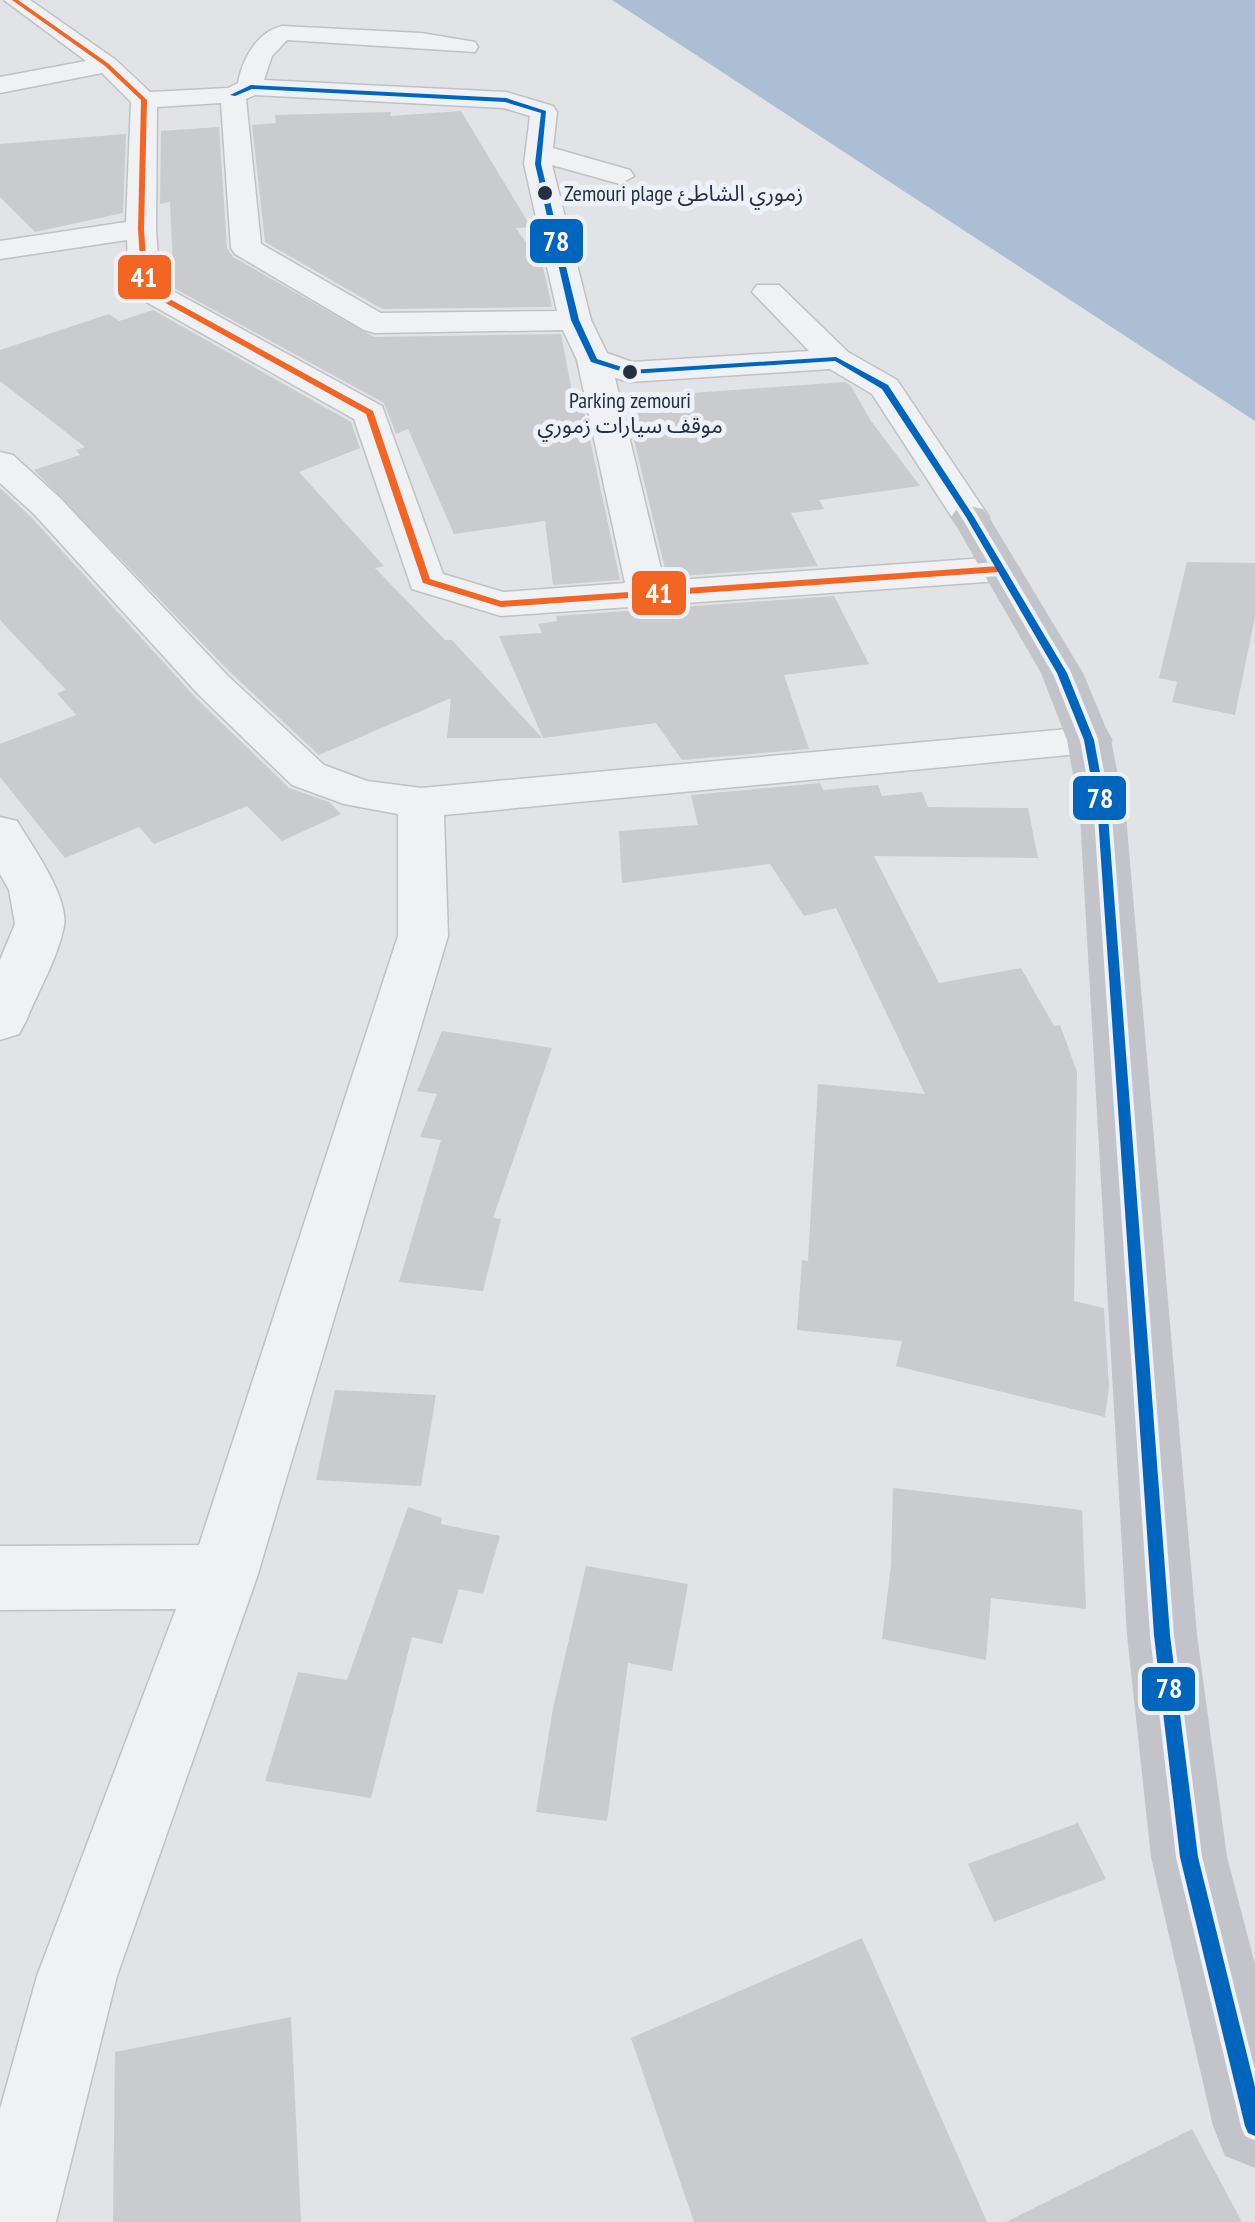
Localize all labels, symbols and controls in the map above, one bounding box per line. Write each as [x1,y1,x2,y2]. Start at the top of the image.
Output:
place label: Zemouri plage زموري الشاطئ [564,179,803,210]
marker: Zemouri plage زموري الشاطئ [535,183,555,203]
line badge: 78 [528,217,585,265]
text: 78 [543,222,569,259]
line badge: 41 [116,253,173,301]
text: 41 [131,258,157,295]
marker: Parking zemouri موقف سيارات زموري [620,362,640,382]
place label: Parking zemouri موقف سيارات زموري [537,386,723,442]
line badge: 41 [630,569,688,617]
text: 41 [646,574,672,611]
line badge: 78 [1071,774,1128,822]
text: 78 [1087,779,1113,816]
line badge: 78 [1140,1665,1197,1713]
text: 78 [1156,1669,1182,1706]

